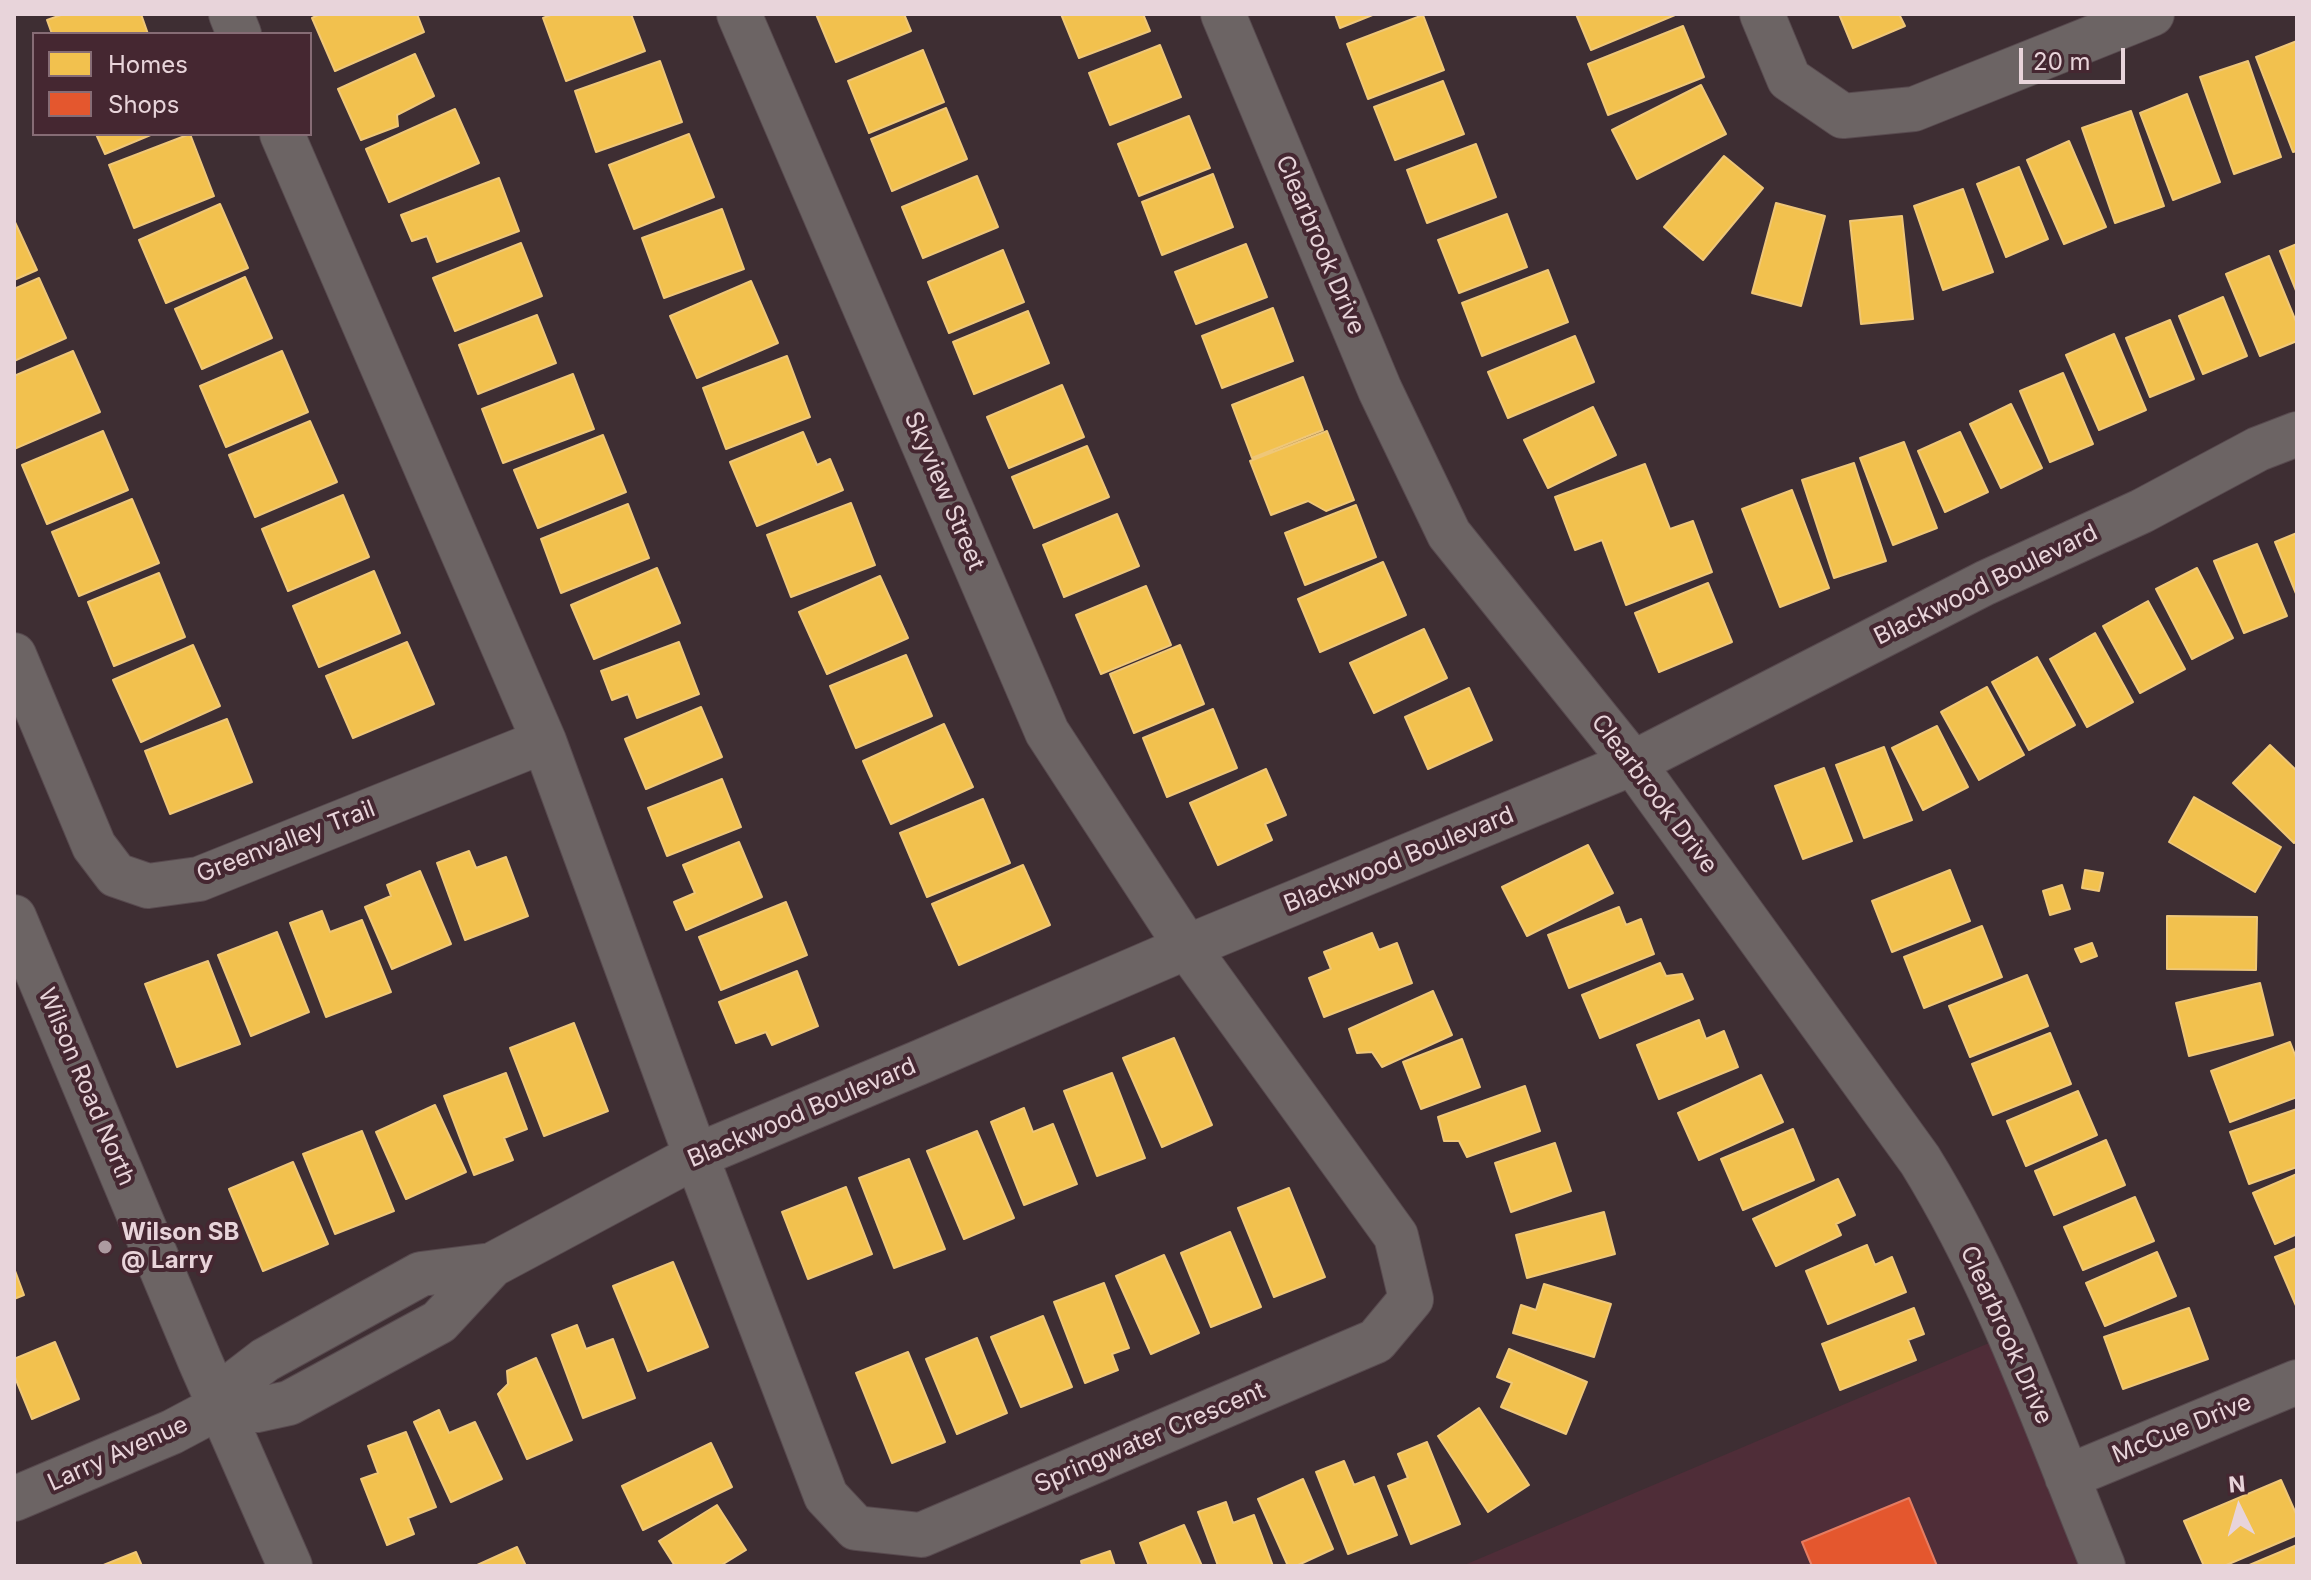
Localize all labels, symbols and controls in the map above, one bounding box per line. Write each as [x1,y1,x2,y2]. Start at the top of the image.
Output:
legend [32,32,312,136]
scale bar [2023,32,2129,82]
text: 20 m [2033,47,2091,76]
text: Homes [108,50,188,79]
text: Shops [108,90,179,119]
street label: Clearbrook Drive [1269,151,1371,339]
street label: Skyview Street [898,408,990,574]
street label: Blackwood Boulevard [1870,518,2102,652]
street label: Clearbrook Drive [1585,709,1723,879]
street label: Greenvalley Trail [193,795,379,889]
street label: Blackwood Boulevard [1280,801,1518,919]
street label: Wilson Road North [31,984,141,1190]
street label: Blackwood Boulevard [684,1052,920,1174]
place label: Wilson SB @ Larry [121,1219,239,1275]
marker: Wilson SB @ Larry [96,1238,114,1256]
street label: Clearbrook Drive [1954,1241,2058,1429]
street label: Springwater Crescent [1031,1376,1269,1500]
street label: McCue Drive [2108,1388,2256,1470]
street label: Larry Avenue [43,1410,193,1498]
north arrow [2199,1468,2279,1548]
text: N [2227,1470,2246,1498]

